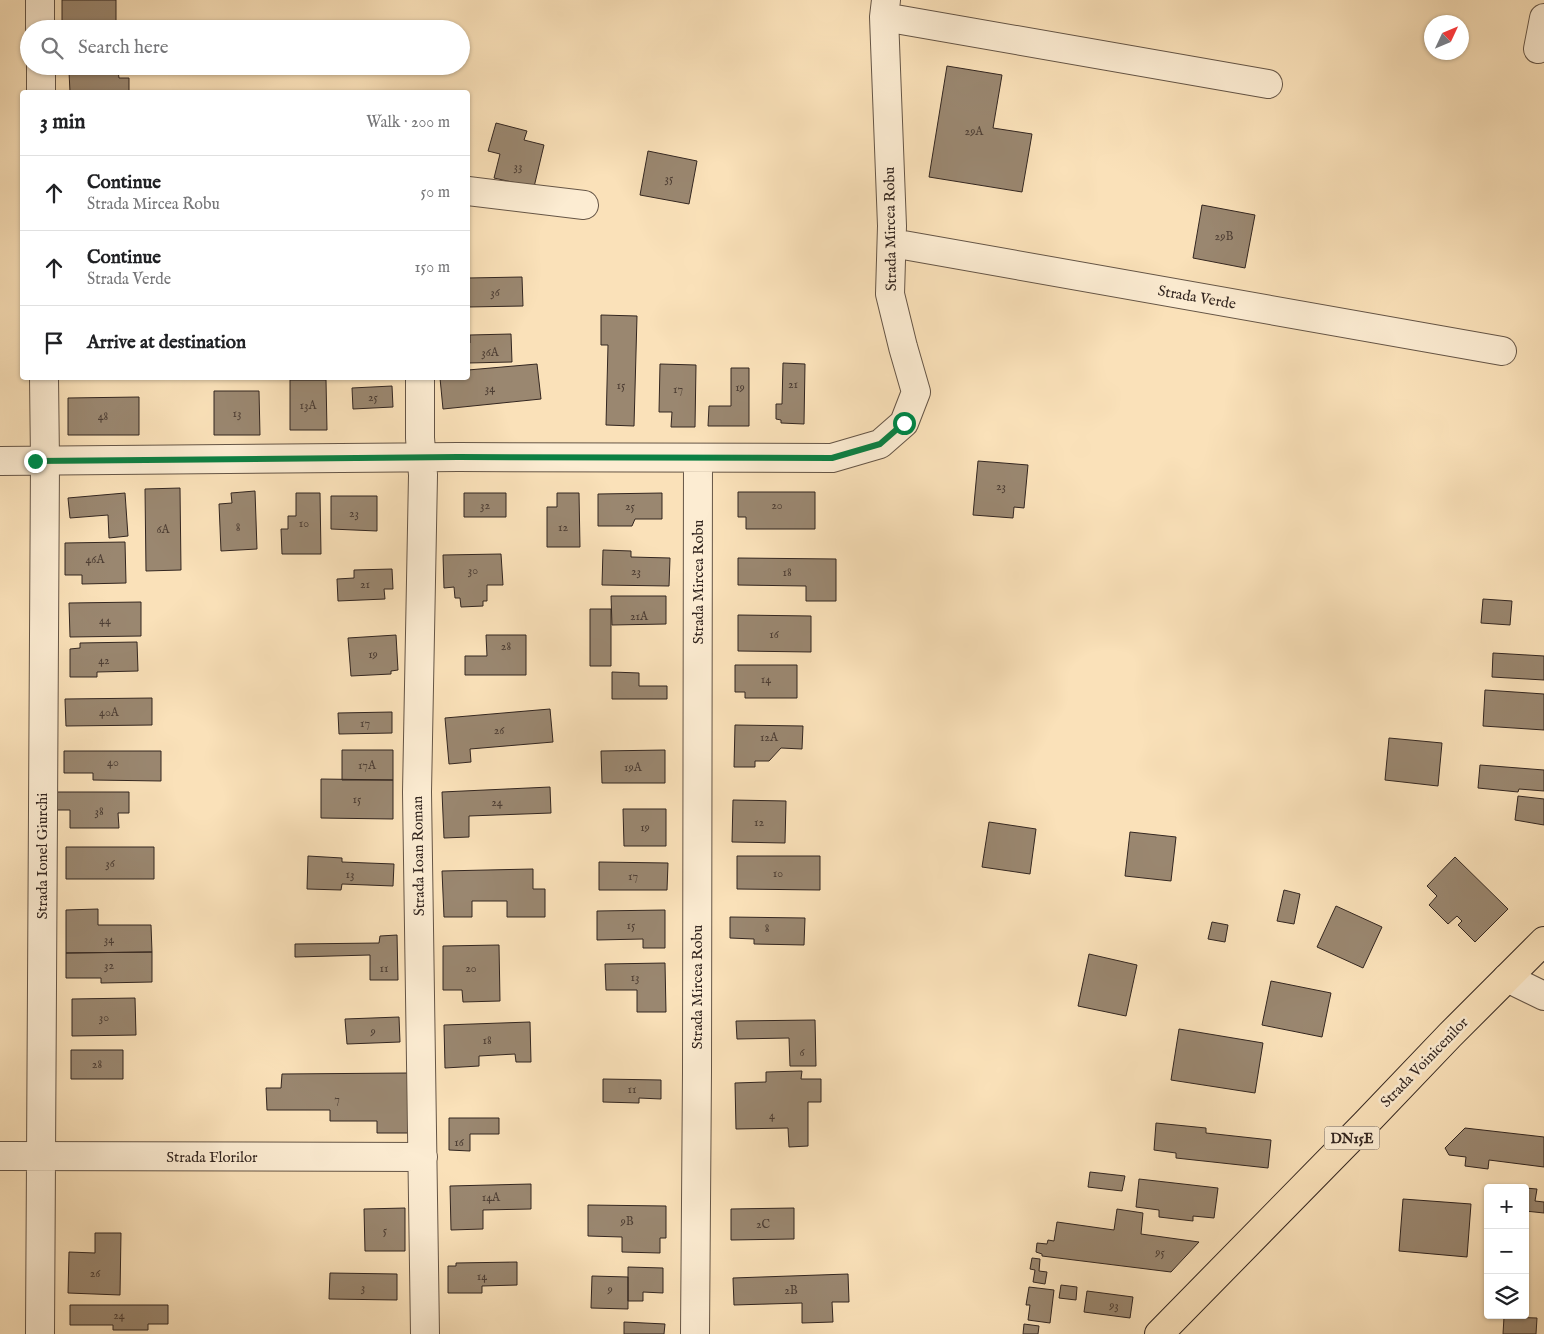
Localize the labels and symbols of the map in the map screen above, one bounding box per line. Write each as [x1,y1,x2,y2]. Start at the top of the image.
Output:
north arrow [1424,15,1469,60]
house number: 29A [965,124,984,139]
house number: 33 [514,159,522,174]
street label: Strada Mircea Robu [880,166,901,291]
house number: 35 [665,171,674,186]
house number: 29B [1215,229,1233,244]
street label: Strada Verde [1156,281,1238,314]
house number: 36 [490,285,501,300]
house number: 36A [481,345,500,360]
house number: 21 [788,377,798,392]
house number: 15 [617,378,626,393]
house number: 19 [735,380,745,395]
house number: 34 [485,381,495,396]
house number: 17 [673,382,683,397]
house number: 25 [368,390,379,405]
house number: 13A [299,398,317,413]
house number: 13 [233,406,241,421]
house number: 48 [98,409,109,424]
route start [893,412,916,435]
route end [24,450,47,473]
house number: 23 [996,479,1006,494]
house number: 32 [480,498,490,513]
house number: 20 [771,498,783,513]
house number: 25 [625,499,636,514]
house number: 23 [349,506,359,521]
house number: 10 [299,516,309,531]
house number: 8 [236,520,241,535]
house number: 12 [558,520,568,535]
street label: Strada Mircea Robu [689,520,708,644]
house number: 6A [156,522,170,537]
house number: 46A [85,552,105,567]
house number: 30 [468,563,478,578]
house number: 23 [631,564,641,579]
house number: 18 [782,565,792,580]
house number: 21 [360,577,370,592]
house number: 21A [630,609,649,624]
house number: 44 [99,613,111,628]
house number: 16 [769,627,780,642]
house number: 28 [501,639,511,654]
house number: 19 [368,647,378,662]
house number: 42 [98,653,110,668]
house number: 14 [761,672,771,687]
house number: 40A [99,705,120,720]
house number: 17 [360,716,370,731]
house number: 26 [494,723,505,738]
house number: 12A [760,730,779,745]
house number: 40 [107,755,119,770]
house number: 17A [358,758,377,773]
house number: 19A [624,760,643,775]
house number: 15 [353,792,362,807]
street label: Strada Ionel Giurchi [33,793,52,919]
house number: 24 [491,795,503,810]
street label: Strada Ioan Roman [408,796,429,916]
house number: 38 [94,804,104,819]
house number: 12 [754,815,764,830]
house number: 19 [640,820,650,835]
house number: 36 [105,856,116,871]
house number: 10 [773,866,783,881]
house number: 13 [346,867,354,882]
house number: 17 [628,869,638,884]
house number: 15 [627,918,636,933]
house number: 8 [765,921,770,936]
street label: Strada Mircea Robu [688,925,707,1049]
house number: 34 [104,932,114,947]
house number: 32 [104,958,114,973]
house number: 11 [380,961,388,976]
house number: 20 [465,961,477,976]
house number: 13 [631,970,639,985]
house number: 30 [99,1010,109,1025]
street label: Strada Voinicenilor [1376,1013,1473,1112]
house number: 9 [369,1024,376,1039]
house number: 18 [482,1033,492,1048]
house number: 6 [799,1045,805,1060]
house number: 28 [92,1057,102,1072]
house number: 11 [628,1082,636,1097]
house number: 7 [334,1092,340,1107]
house number: 4 [769,1108,775,1123]
road number: DN15E [1324,1126,1380,1150]
house number: 16 [454,1135,465,1150]
street label: Strada Florilor [166,1148,258,1167]
house number: 14A [482,1190,501,1205]
house number: 9B [619,1214,634,1229]
house number: 2C [756,1217,771,1232]
house number: 5 [383,1223,388,1238]
house number: 95 [1154,1245,1165,1260]
house number: 26 [90,1266,101,1281]
house number: 14 [477,1269,487,1284]
house number: 3 [361,1280,365,1295]
house number: 9 [606,1282,613,1297]
house number: 2B [784,1283,798,1298]
house number: 93 [1108,1298,1119,1313]
house number: 24 [113,1308,125,1323]

